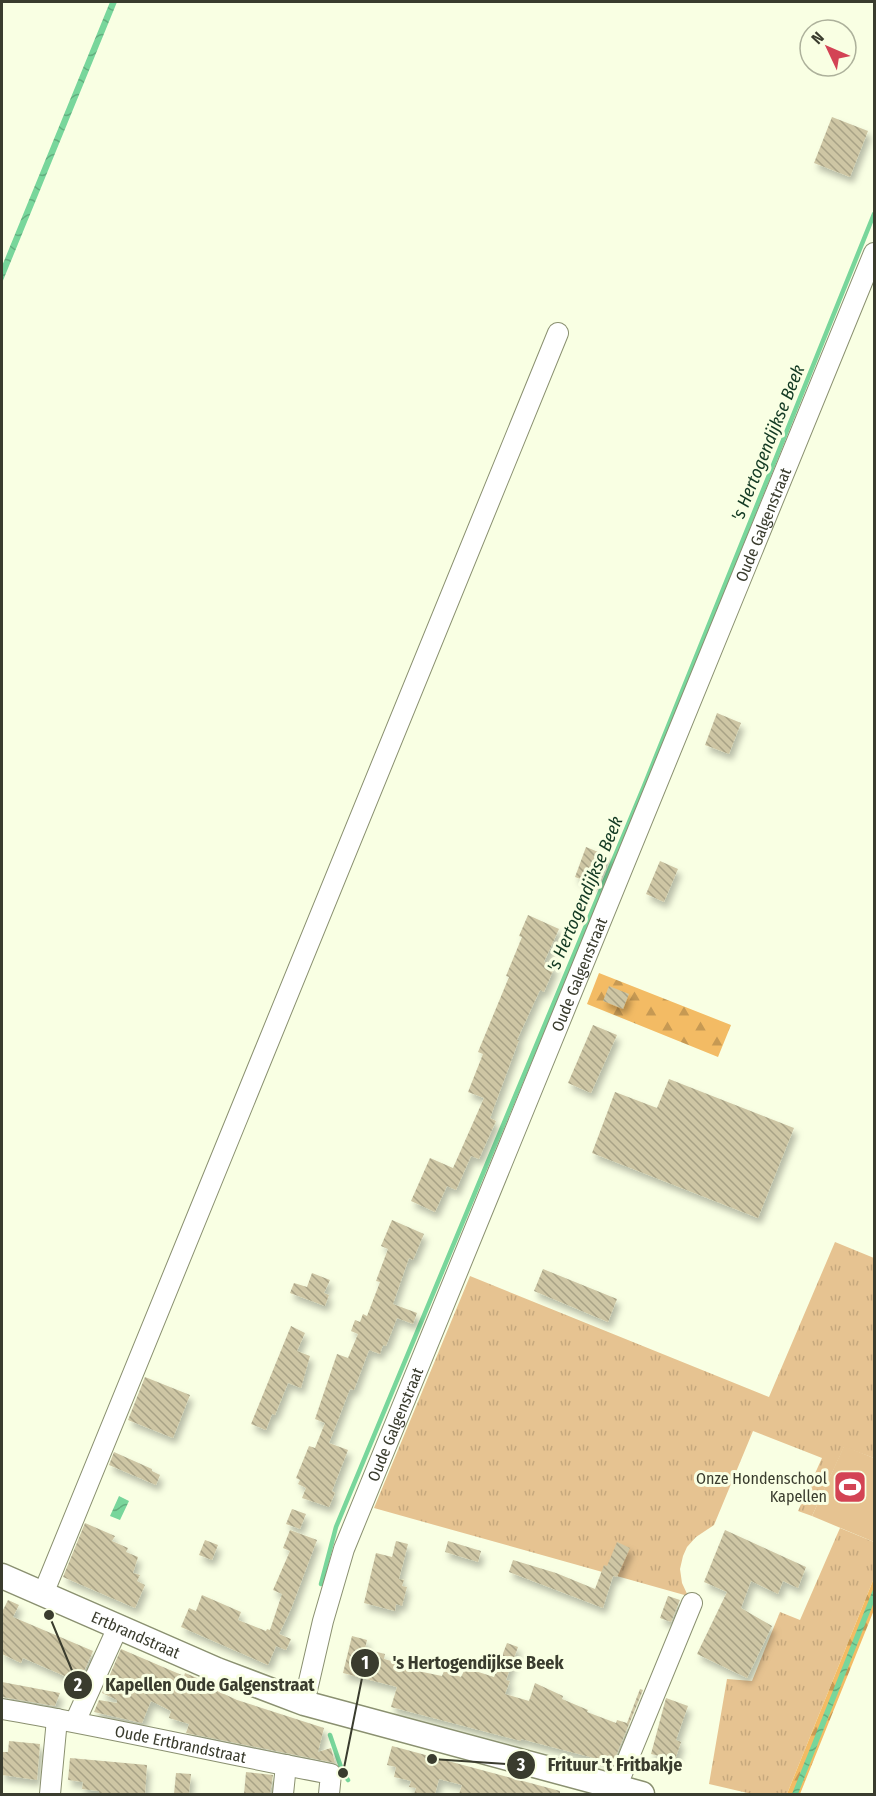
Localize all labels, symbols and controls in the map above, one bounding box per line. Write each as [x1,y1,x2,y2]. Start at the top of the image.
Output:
north arrow [798,18,858,78]
text: N [807,28,828,48]
water label: 's Hertogendijkse Beek [727,361,809,524]
street label: Oude Galgenstraat [732,464,795,585]
water label: 's Hertogendijkse Beek [542,813,628,975]
street label: Oude Galgenstraat [548,914,612,1034]
street label: Oude Galgenstraat [364,1364,428,1484]
place label: Onze Hondenschool Kapellen [696,1469,827,1506]
sports icon: Onze Hondenschool Kapellen [832,1469,868,1505]
street label: Ertbrandstraat [88,1607,183,1663]
callout: 's Hertogendijkse Beek [350,1645,576,1681]
text: 1 [361,1652,369,1674]
text: 's Hertogendijkse Beek [392,1652,564,1674]
callout: Kapellen Oude Galgenstraat [63,1667,327,1703]
text: 2 [73,1674,82,1696]
text: Kapellen Oude Galgenstraat [105,1674,315,1696]
street label: Oude Ertbrandstraat [113,1722,249,1767]
callout: Frituur 't Fritbakje [506,1747,694,1783]
text: 3 [516,1754,526,1776]
text: Frituur 't Fritbakje [548,1754,682,1776]

